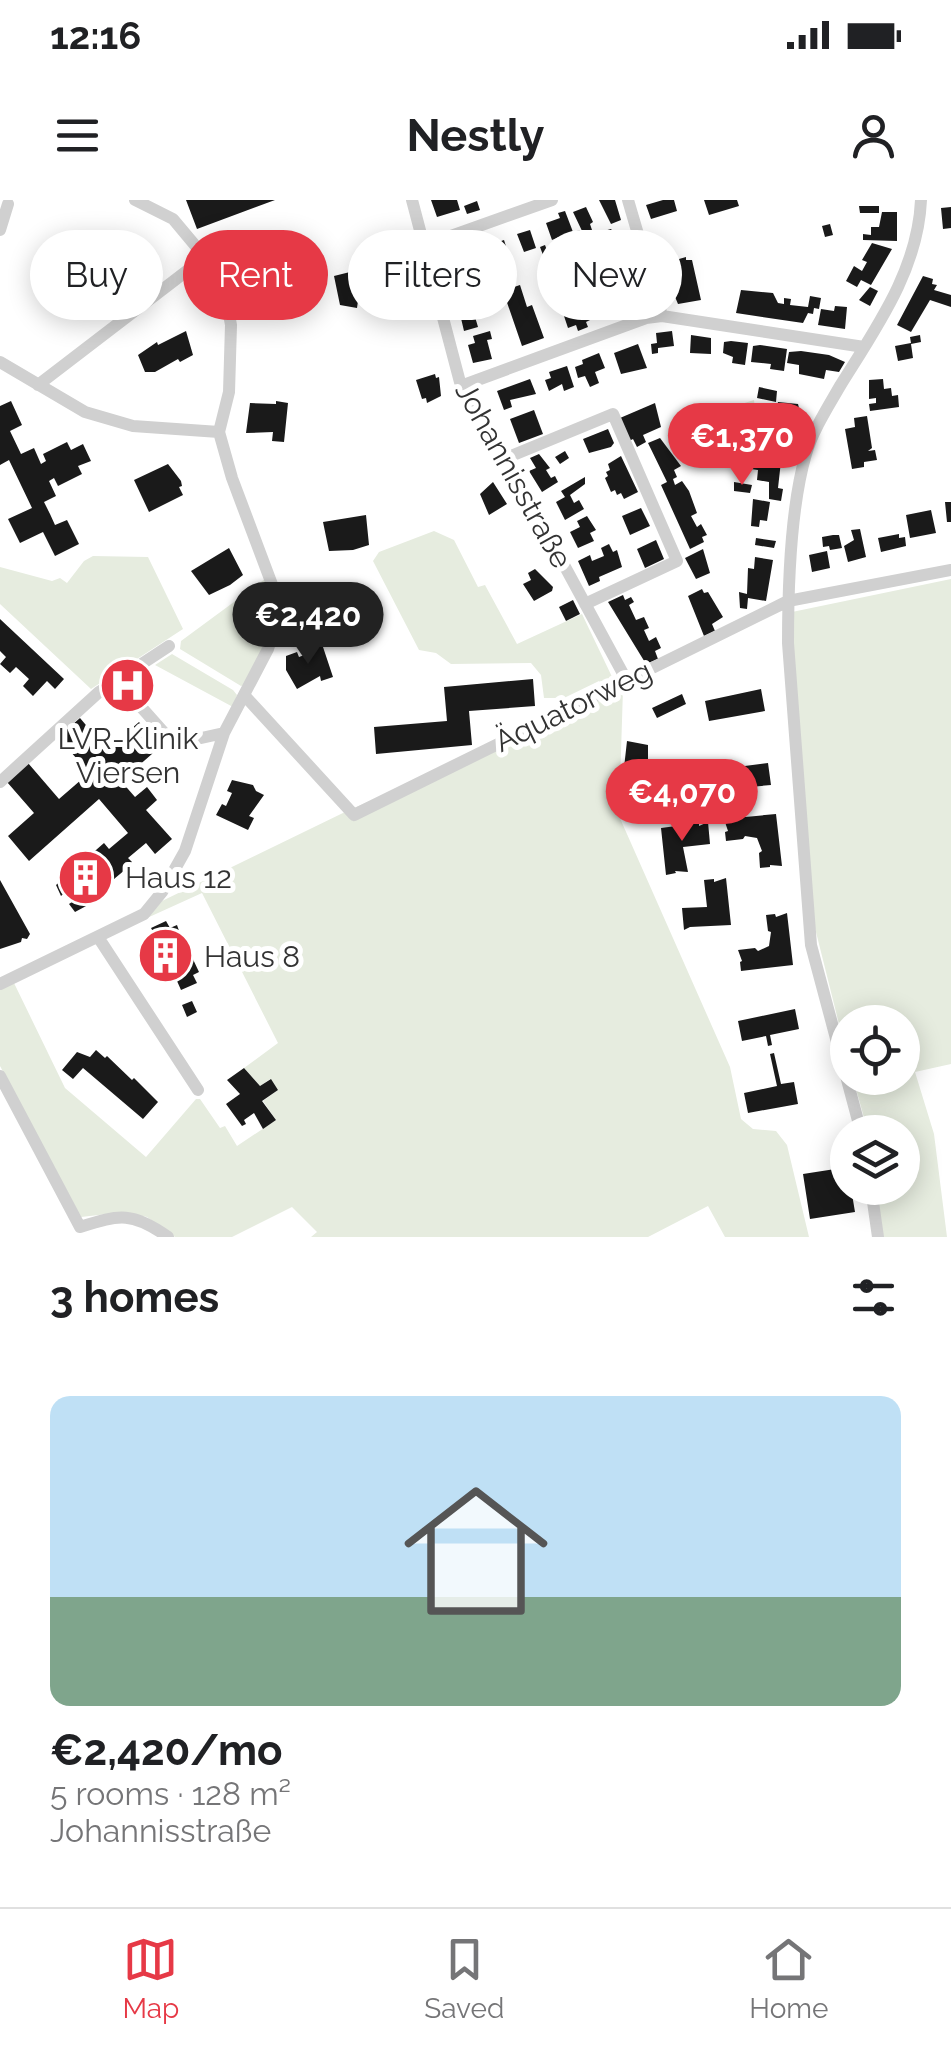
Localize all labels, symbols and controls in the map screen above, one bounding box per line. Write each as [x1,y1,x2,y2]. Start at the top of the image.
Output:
text: 12:16 [50,13,141,58]
icon: menu [50,108,105,163]
icon: person [846,108,901,163]
text: Nestly [406,109,545,162]
chip: Buy [30,230,163,320]
chip: Rent [183,230,328,320]
chip: Filters [348,230,517,320]
chip: New [537,230,682,320]
street label: Johannisstraße [448,376,580,574]
pin: €1,370 [661,403,823,488]
text: €1,370 [690,417,794,454]
pin: €2,420 [227,582,389,667]
text: €2,420 [255,596,361,633]
street label: Äquatorweg [489,653,657,759]
hospital icon: LVR-Klinik Viersen [98,655,158,715]
place label: LVR-Klinik Viersen [58,721,199,790]
pin: €4,070 [601,759,763,844]
text: €4,070 [628,773,736,810]
building icon: Haus 12 [56,847,116,907]
place label: Haus 12 [125,860,232,895]
building icon: Haus 8 [135,926,195,986]
place label: Haus 8 [204,939,300,974]
map controls [830,1005,920,1205]
button: locate [830,1005,920,1095]
button: layers [830,1115,920,1205]
icon: filters [846,1270,901,1325]
text: 3 homes [50,1273,219,1322]
icon: home [386,1461,566,1641]
text: €2,420/mo [50,1726,282,1775]
text: 5 rooms · 128 m² [50,1775,291,1812]
text: Johannisstraße [50,1812,271,1849]
tab: Map [122,1932,179,2025]
tab: Saved [424,1932,504,2025]
tab: Home [749,1932,829,2025]

